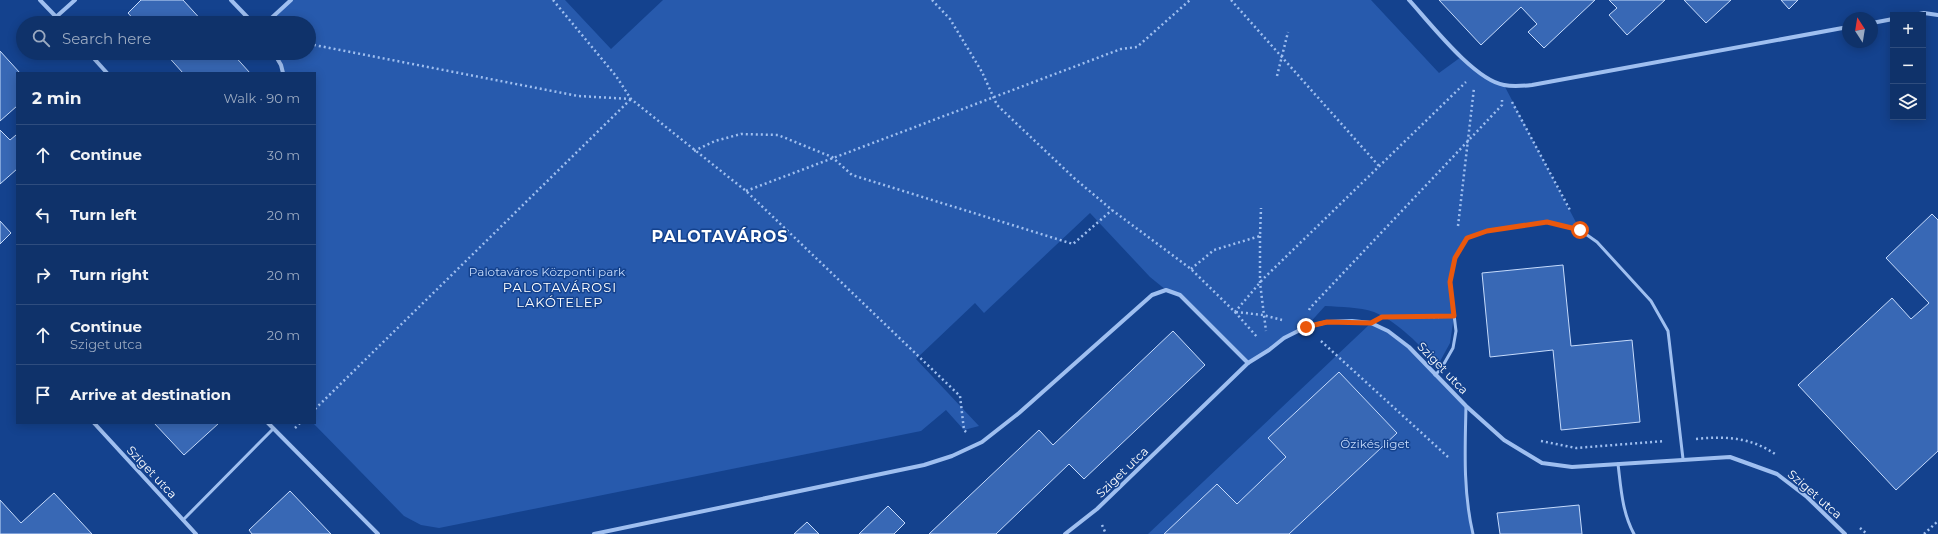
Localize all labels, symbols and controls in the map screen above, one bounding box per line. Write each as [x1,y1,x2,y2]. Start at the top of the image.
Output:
north arrow [1842,12,1878,48]
map controls [1890,12,1926,120]
button: + [1890,12,1926,48]
search box [16,16,316,60]
icon: search [30,27,52,49]
text: Search here [62,29,151,48]
button: − [1890,48,1926,84]
button: layers [1890,84,1926,120]
text: 2 min [32,88,82,108]
text: Walk · 90 m [224,90,300,106]
icon: ahead [32,144,54,166]
text: Continue [70,145,142,164]
text: 30 m [267,147,300,163]
icon: left [32,204,54,226]
text: Turn left [70,205,137,224]
text: 20 m [267,207,300,223]
route start [1571,221,1589,239]
district label: PALOTAVÁROS [651,227,789,246]
icon: right [32,264,54,286]
park label: Palotaváros Központi park [469,264,626,279]
text: Turn right [70,265,149,284]
text: 20 m [267,267,300,283]
district label: PALOTAVÁROSI LAKÓTELEP [503,279,617,310]
text: Continue [70,317,142,336]
route end [1297,318,1315,336]
icon: ahead [32,324,54,346]
text: 20 m [267,327,300,343]
text: Sziget utca [70,336,142,352]
street label: Sziget utca [1414,339,1472,397]
icon: arrive [32,384,54,406]
text: Arrive at destination [70,385,231,404]
park label: Őzikés liget [1340,436,1410,451]
street label: Sziget utca [124,442,180,502]
street label: Sziget utca [1093,443,1151,501]
street label: Sziget utca [1785,466,1845,522]

